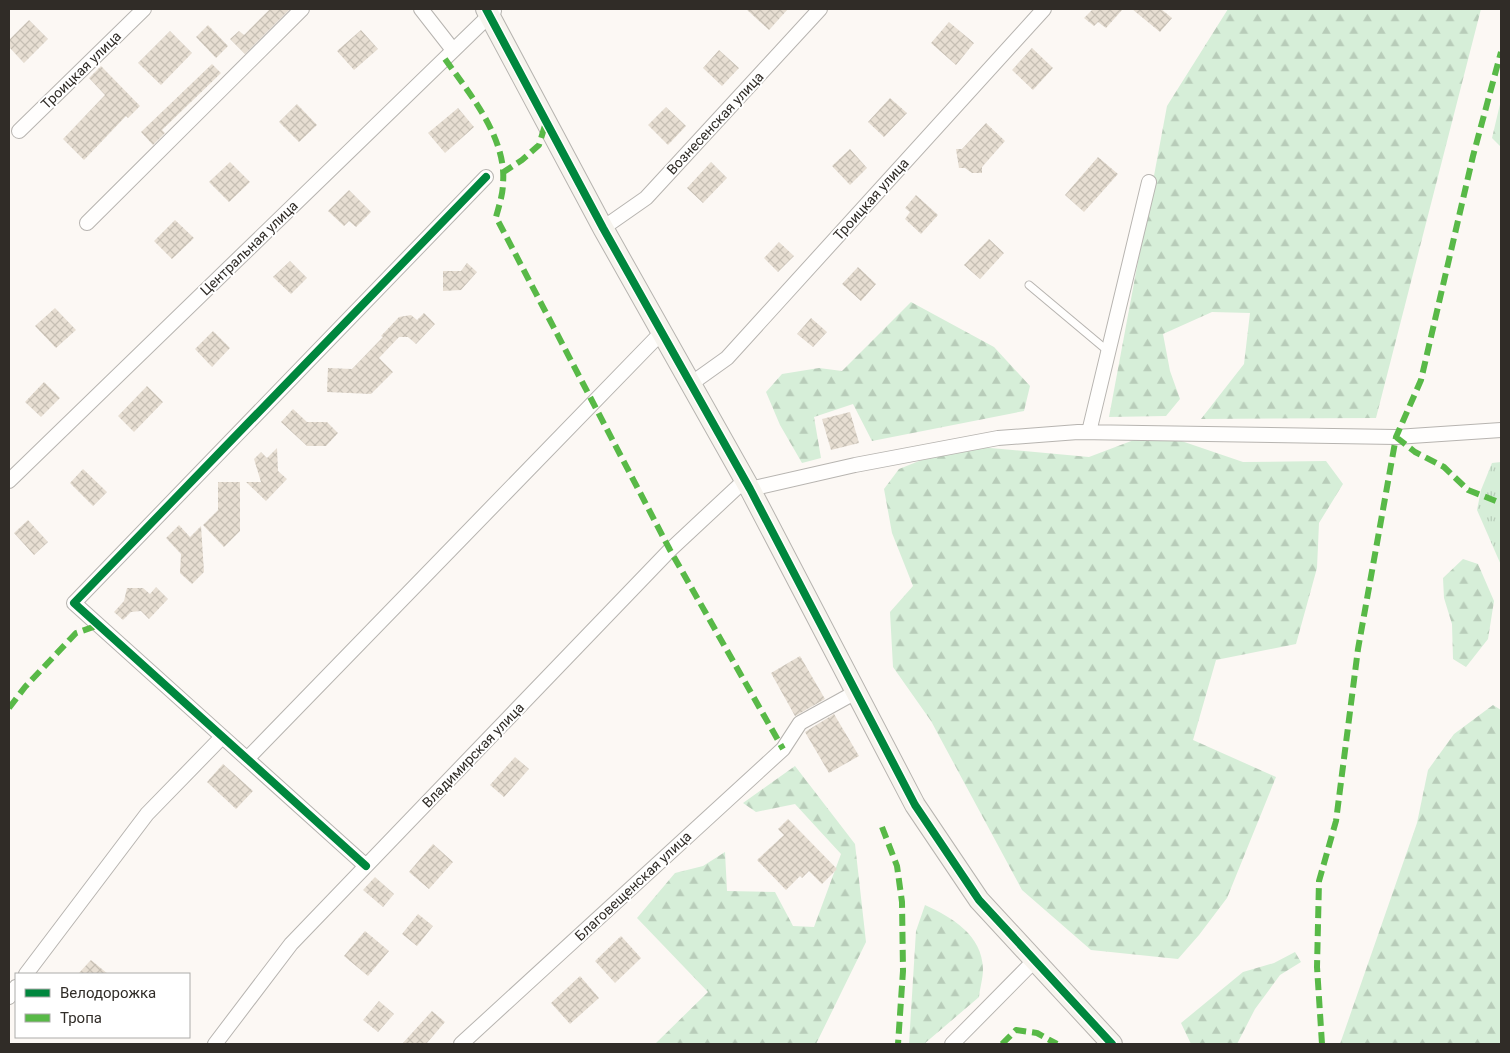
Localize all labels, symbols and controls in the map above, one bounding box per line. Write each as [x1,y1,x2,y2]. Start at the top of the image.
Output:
street label: Троицкая улица [38,28,124,112]
street label: Вознесенская улица [663,68,767,178]
street label: Троицкая улица [830,155,912,243]
street label: Центральная улица [197,197,301,299]
street label: Владимирская улица [419,699,527,811]
street label: Благовещенская улица [572,828,694,944]
legend [15,973,190,1038]
text: Велодорожка [60,984,156,1002]
text: Тропа [60,1009,102,1027]

